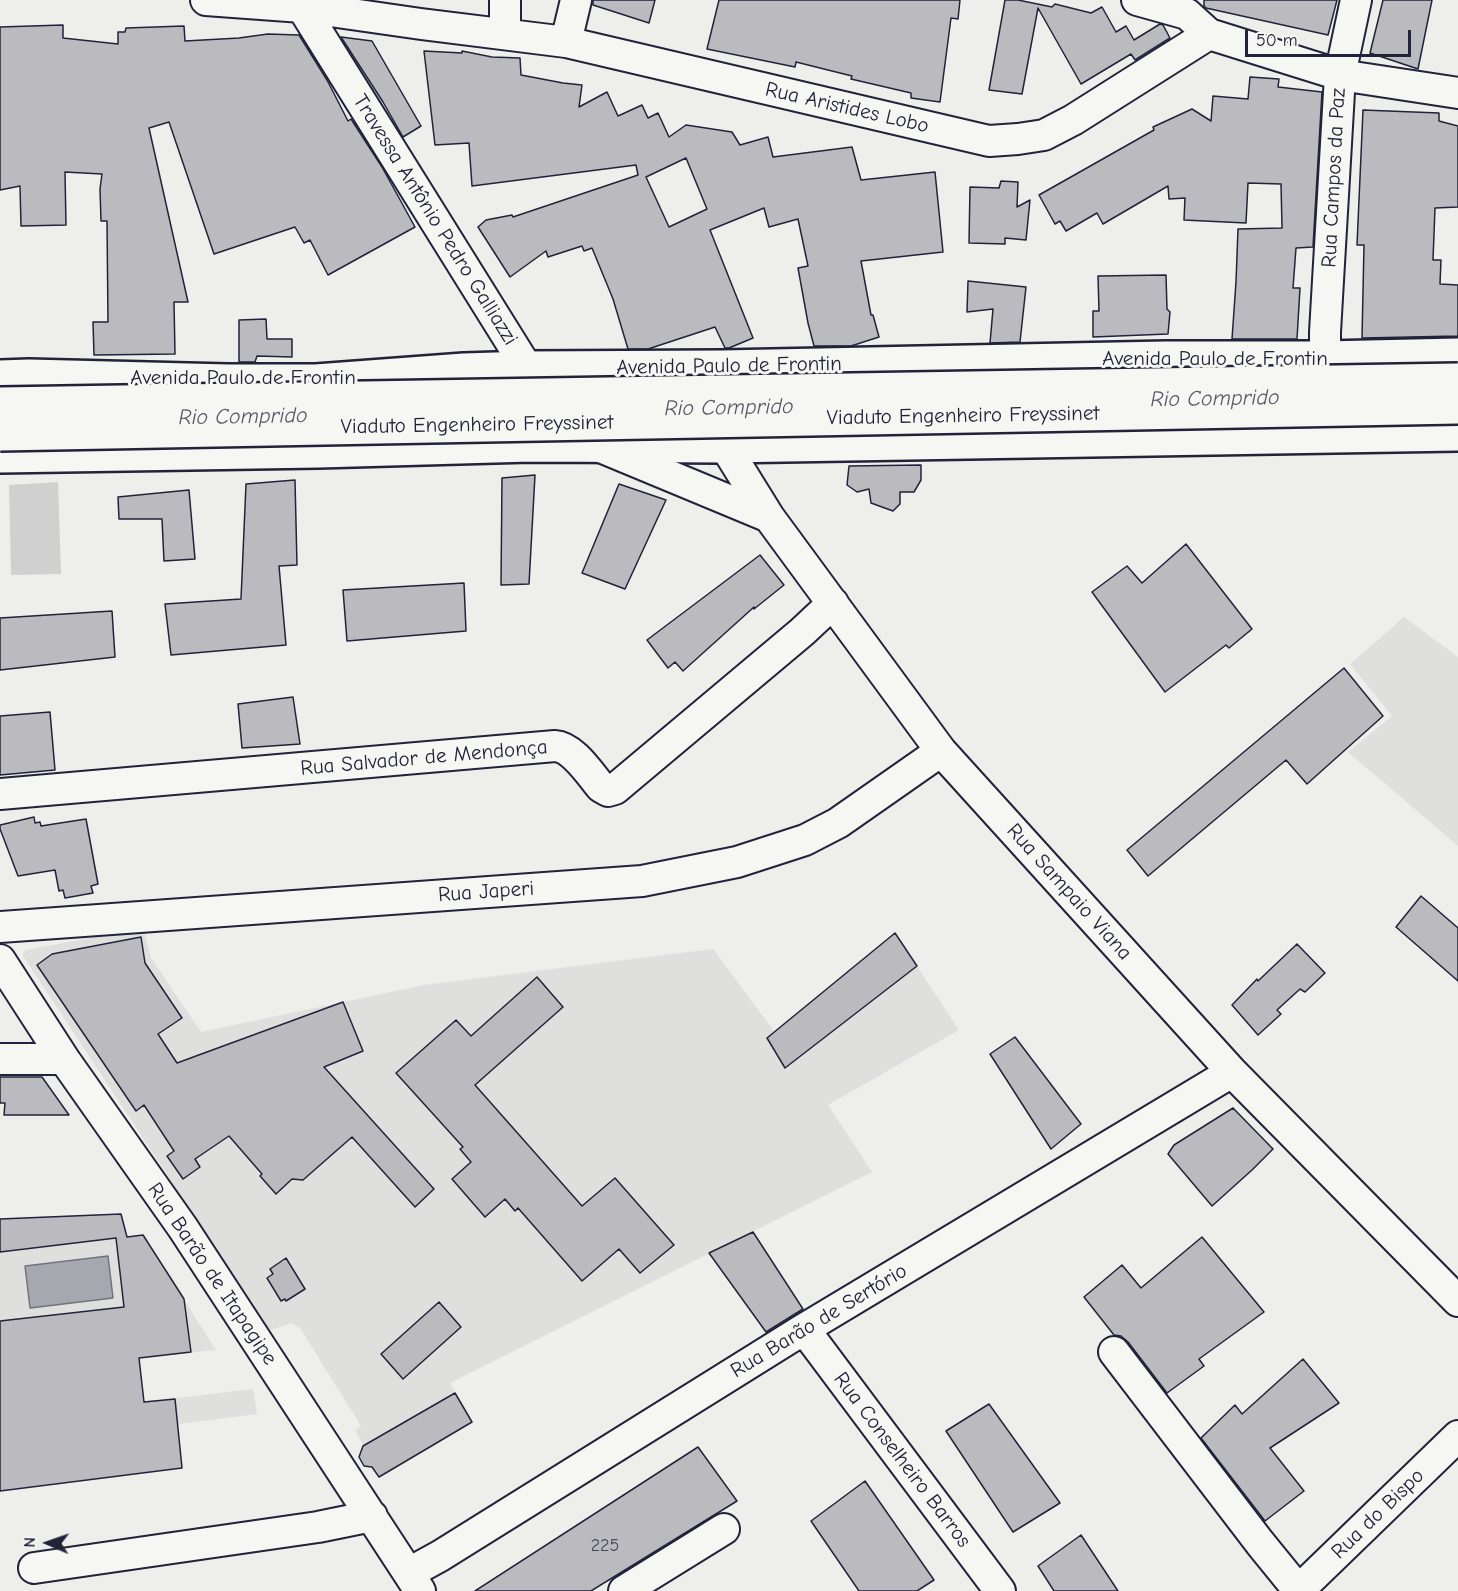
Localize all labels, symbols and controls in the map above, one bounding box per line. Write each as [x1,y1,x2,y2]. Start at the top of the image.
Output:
scale bar [1248,18,1414,56]
text: 50 m [1256,30,1298,51]
street label: Rua Aristides Lobo [763,77,931,139]
street label: Rua Campos da Paz [1317,88,1351,268]
street label: Travessa Antônio Pedro Galliazzi [347,90,523,350]
street label: Avenida Paulo de Frontin [1102,346,1328,372]
street label: Avenida Paulo de Frontin [616,351,842,381]
street label: Avenida Paulo de Frontin [130,365,356,391]
water label: Rio Comprido [1150,385,1280,413]
water label: Rio Comprido [664,394,794,422]
street label: Viaduto Engenheiro Freyssinet [826,401,1100,431]
water label: Rio Comprido [178,403,308,431]
street label: Viaduto Engenheiro Freyssinet [340,410,614,440]
street label: Rua Salvador de Mendonça [299,735,549,781]
street label: Rua Sampaio Viana [1001,819,1137,965]
street label: Rua Japeri [437,876,535,908]
street label: Rua Barão de Itapagipe [142,1178,282,1370]
street label: Rua Barão de Sertório [726,1258,912,1384]
street label: Rua Conselheiro Barros [828,1367,976,1553]
street label: Rua do Bispo [1326,1464,1430,1564]
north arrow [18,1513,78,1573]
house number: 225 [591,1535,619,1557]
text: N [21,1537,39,1548]

